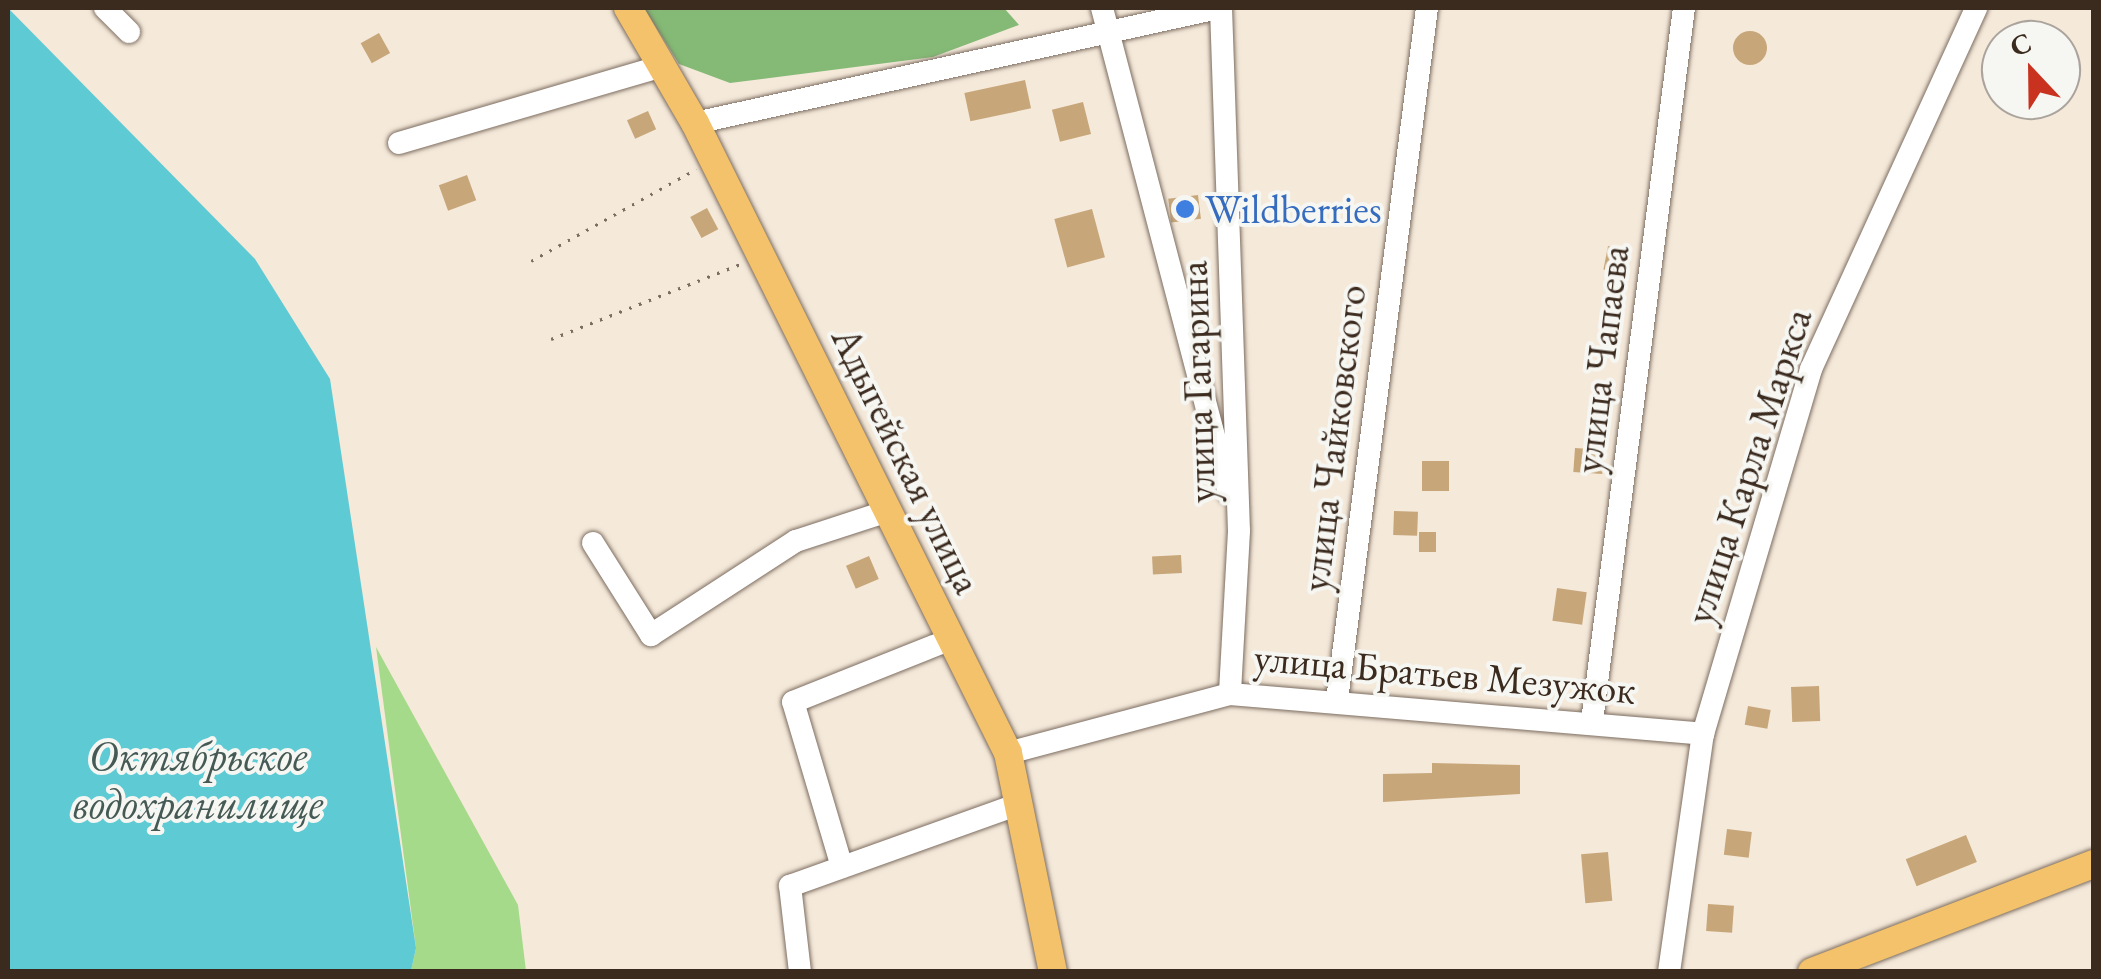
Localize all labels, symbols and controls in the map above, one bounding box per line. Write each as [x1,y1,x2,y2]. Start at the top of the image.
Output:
north arrow [1981,20,2081,120]
text: С [2005,24,2036,64]
place label: Wildberries [1205,185,1382,233]
marker: Wildberries [1174,198,1196,220]
street label: улица Чапаева [1563,242,1639,476]
street label: улица Гагарина [1169,260,1225,504]
street label: улица Чайковского [1290,282,1376,594]
street label: улица Карла Маркса [1674,302,1822,630]
street label: Адыгейская улица [822,319,992,601]
street label: улица Братьев Мезужок [1252,632,1638,714]
water label: Октябрьское водохранилище [73,731,323,829]

